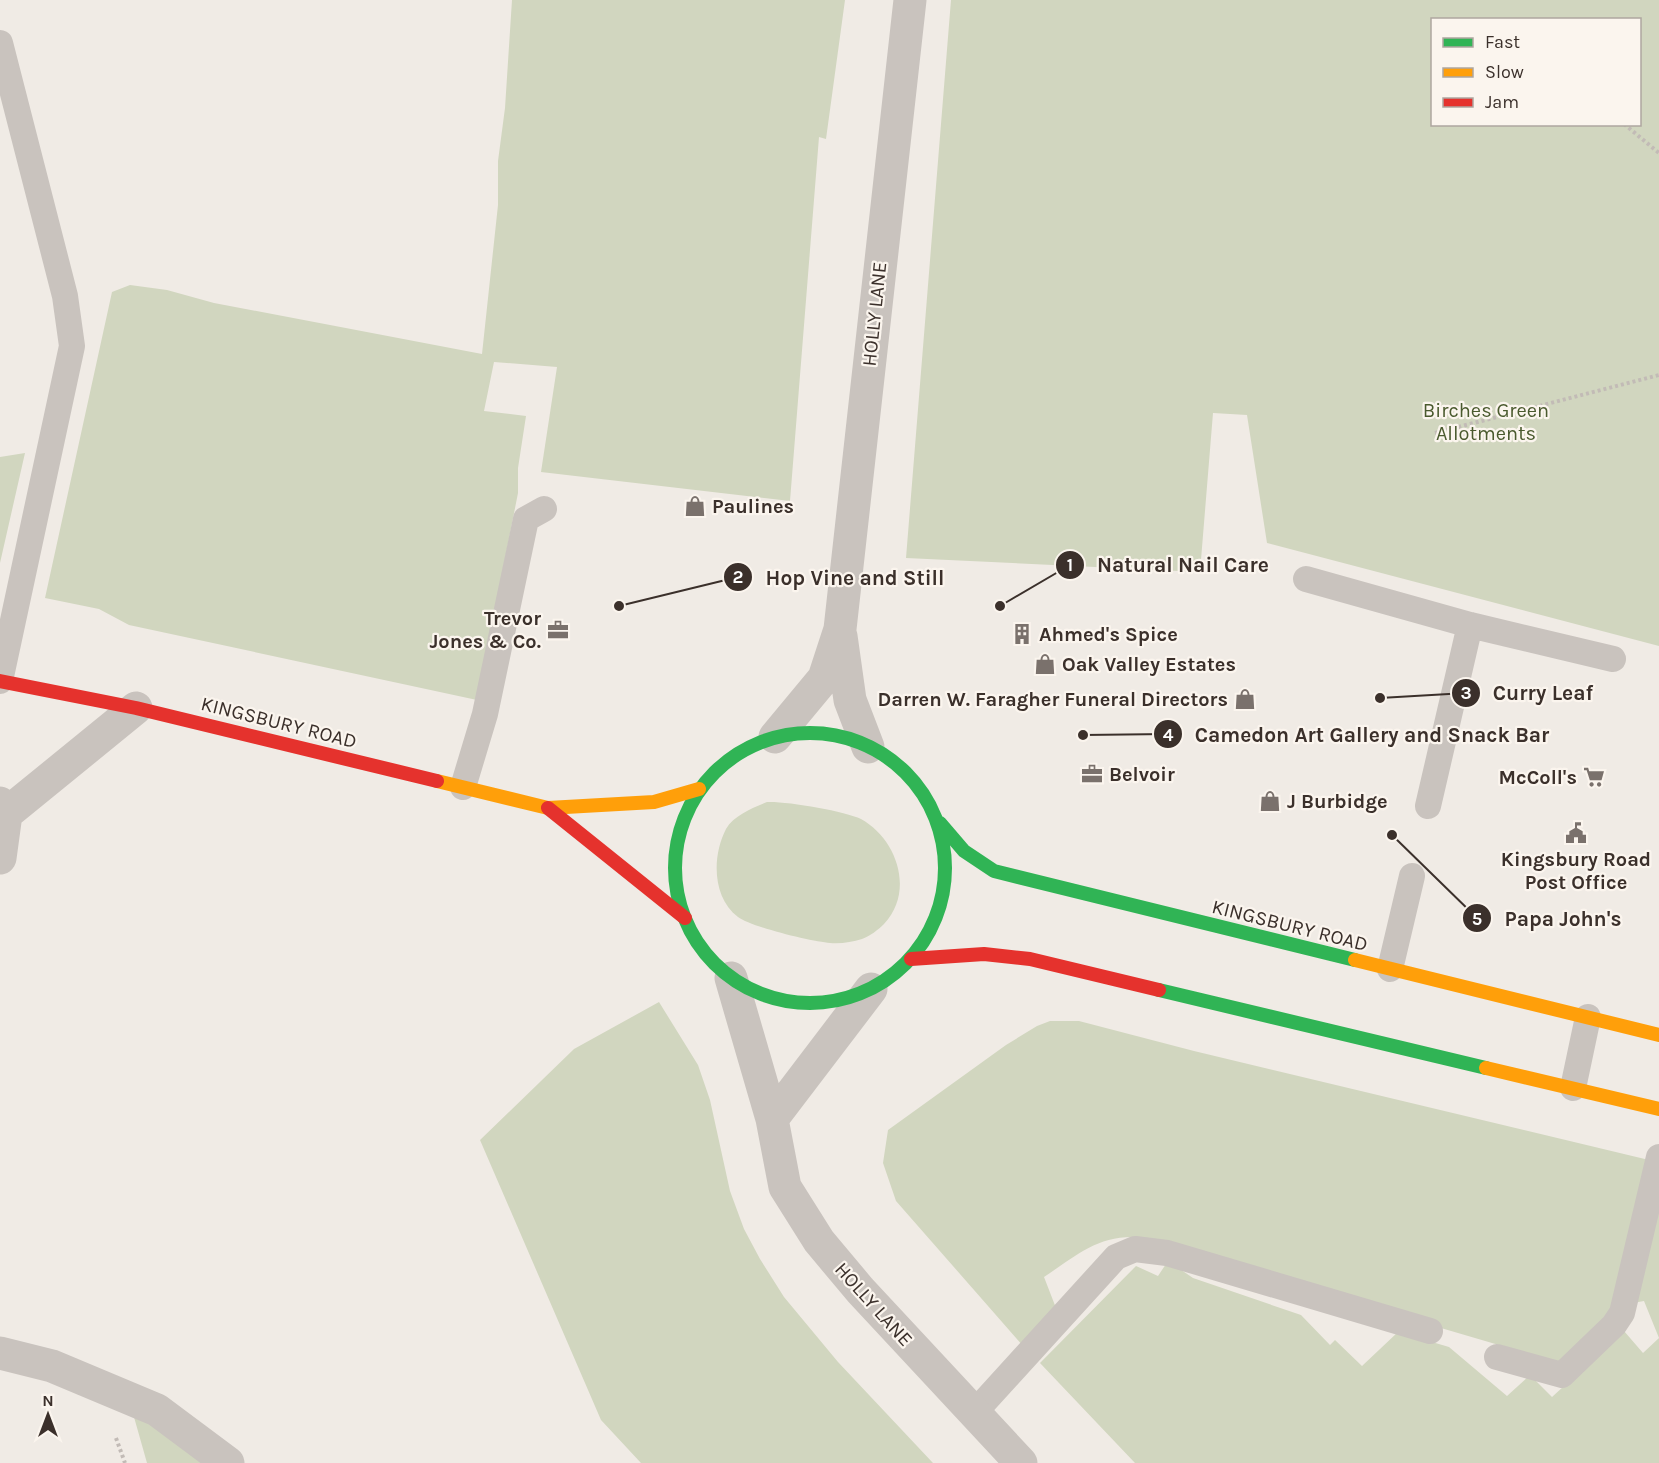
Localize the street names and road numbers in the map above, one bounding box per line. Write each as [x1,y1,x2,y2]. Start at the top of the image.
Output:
street label: HOLLY LANE [858,261,891,368]
street label: KINGSBURY ROAD [199,692,359,753]
street label: KINGSBURY ROAD [1210,895,1370,956]
street label: HOLLY LANE [830,1258,917,1351]

